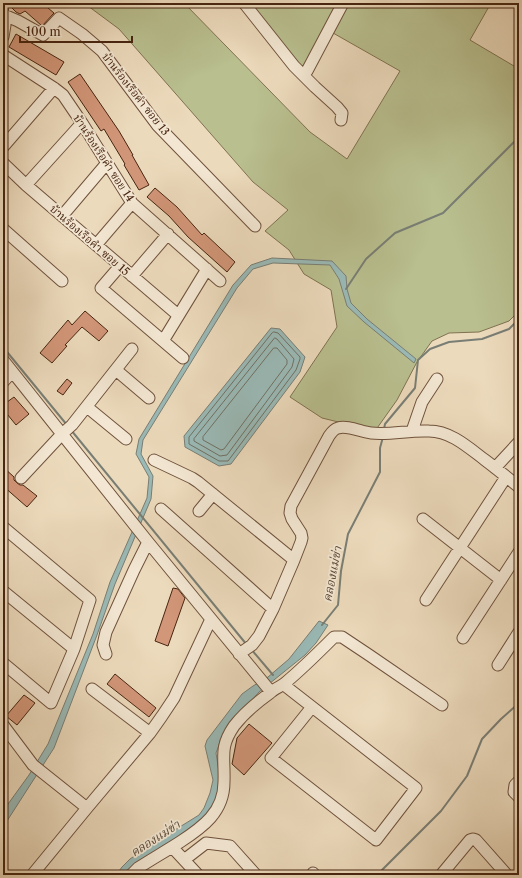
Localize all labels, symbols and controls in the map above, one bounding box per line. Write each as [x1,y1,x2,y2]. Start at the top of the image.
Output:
scale bar [20,18,132,44]
text: 100 m [26,24,61,39]
street label: บ้านร้องเรือคำ ซอย 13 [99,50,173,138]
street label: บ้านร้องเรือคำ ซอย 14 [71,112,137,204]
street label: บ้านร้องเรือคำ ซอย 15 [47,202,133,278]
water label: คลองแม่ข่า [319,544,345,603]
water label: คลองแม่ข่า [127,816,184,860]

